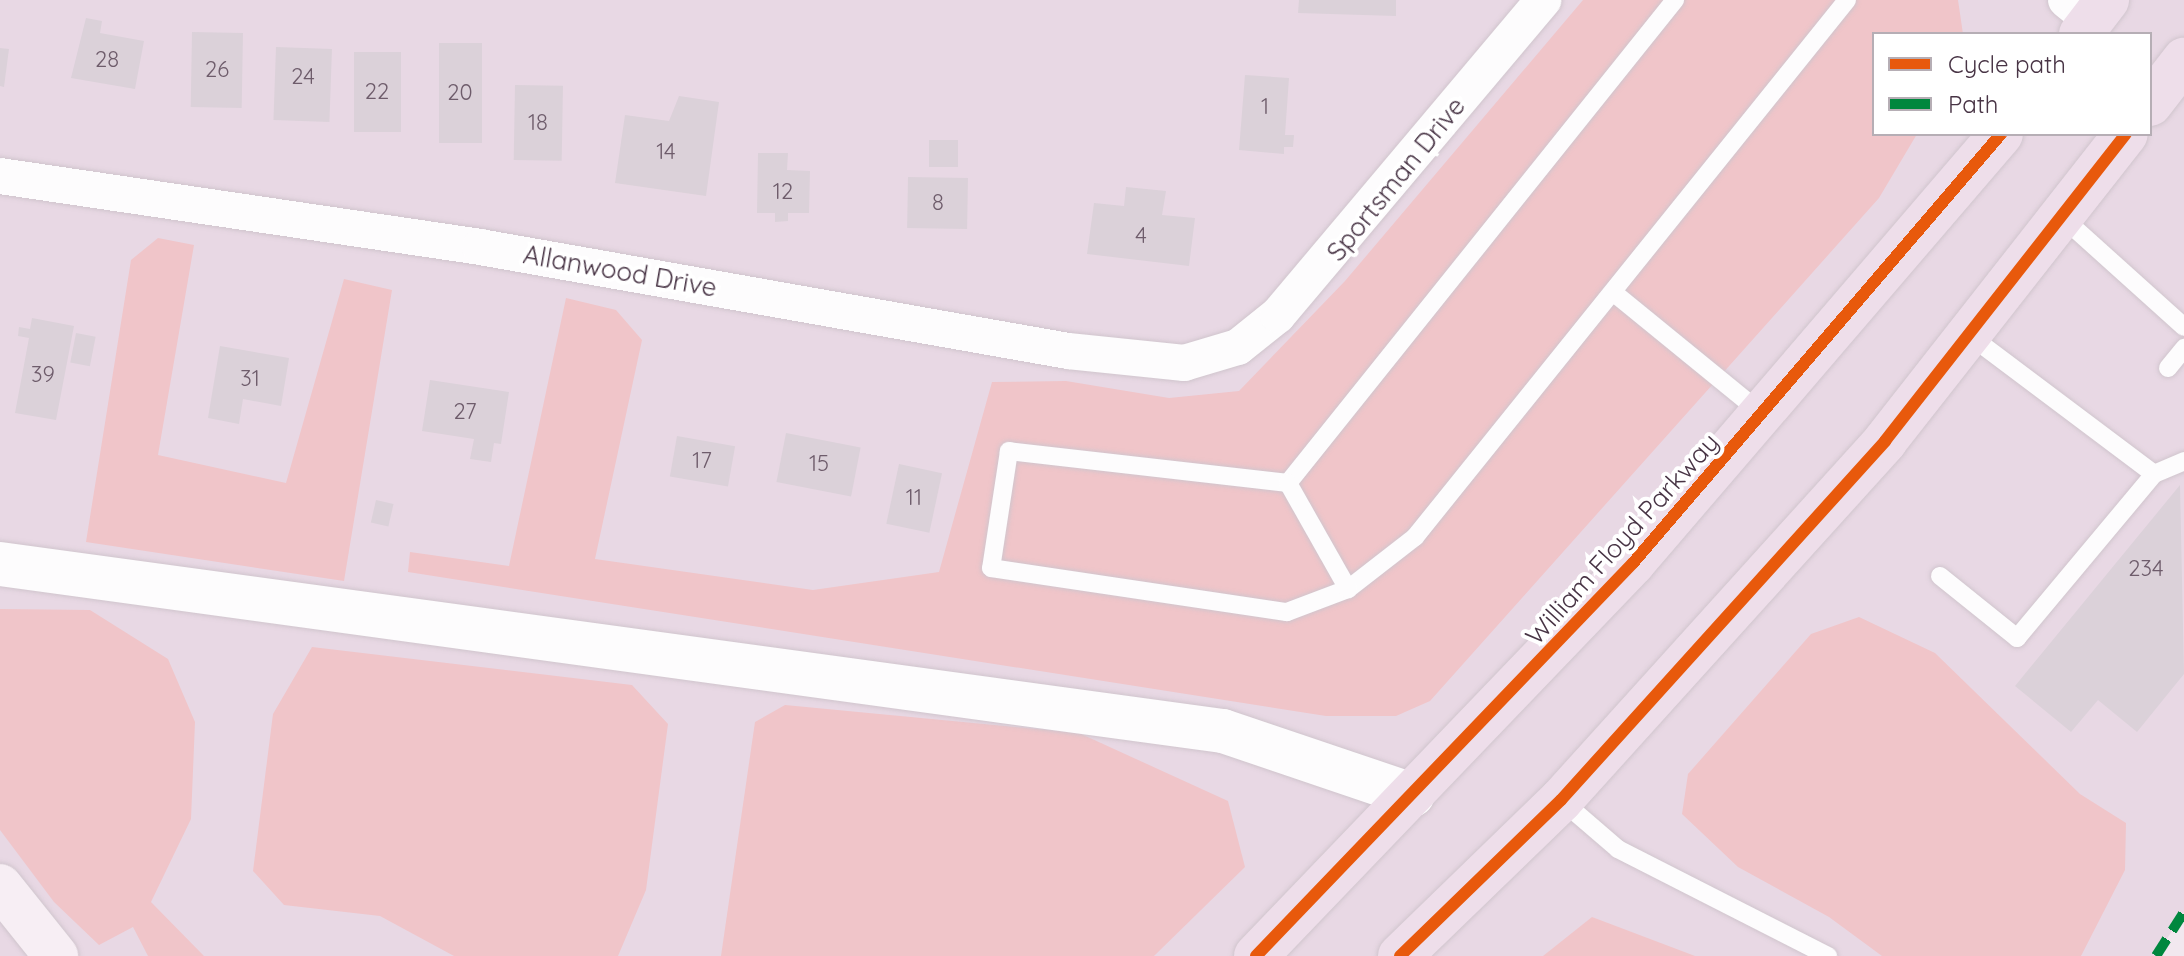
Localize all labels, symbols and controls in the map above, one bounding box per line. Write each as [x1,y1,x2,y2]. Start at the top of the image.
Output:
legend [1872,32,2152,136]
house number: 28 [95,47,119,73]
text: Cycle path [1948,49,2066,79]
house number: 26 [205,57,229,83]
house number: 24 [291,64,315,90]
house number: 22 [365,79,389,105]
house number: 20 [447,80,473,106]
text: Path [1948,89,1999,119]
street label: Sportsman Drive [1320,91,1472,267]
house number: 1 [1261,94,1269,120]
house number: 18 [528,110,548,136]
house number: 14 [656,139,676,165]
house number: 12 [773,179,793,205]
house number: 8 [932,190,944,216]
house number: 4 [1135,223,1147,249]
street label: Allanwood Drive [521,239,719,303]
house number: 39 [31,362,55,388]
house number: 31 [240,366,260,392]
house number: 27 [453,399,477,425]
street label: William Floyd Parkway [1519,427,1725,651]
house number: 17 [692,448,712,474]
house number: 15 [809,451,829,477]
house number: 11 [906,485,922,511]
house number: 234 [2128,556,2164,582]

